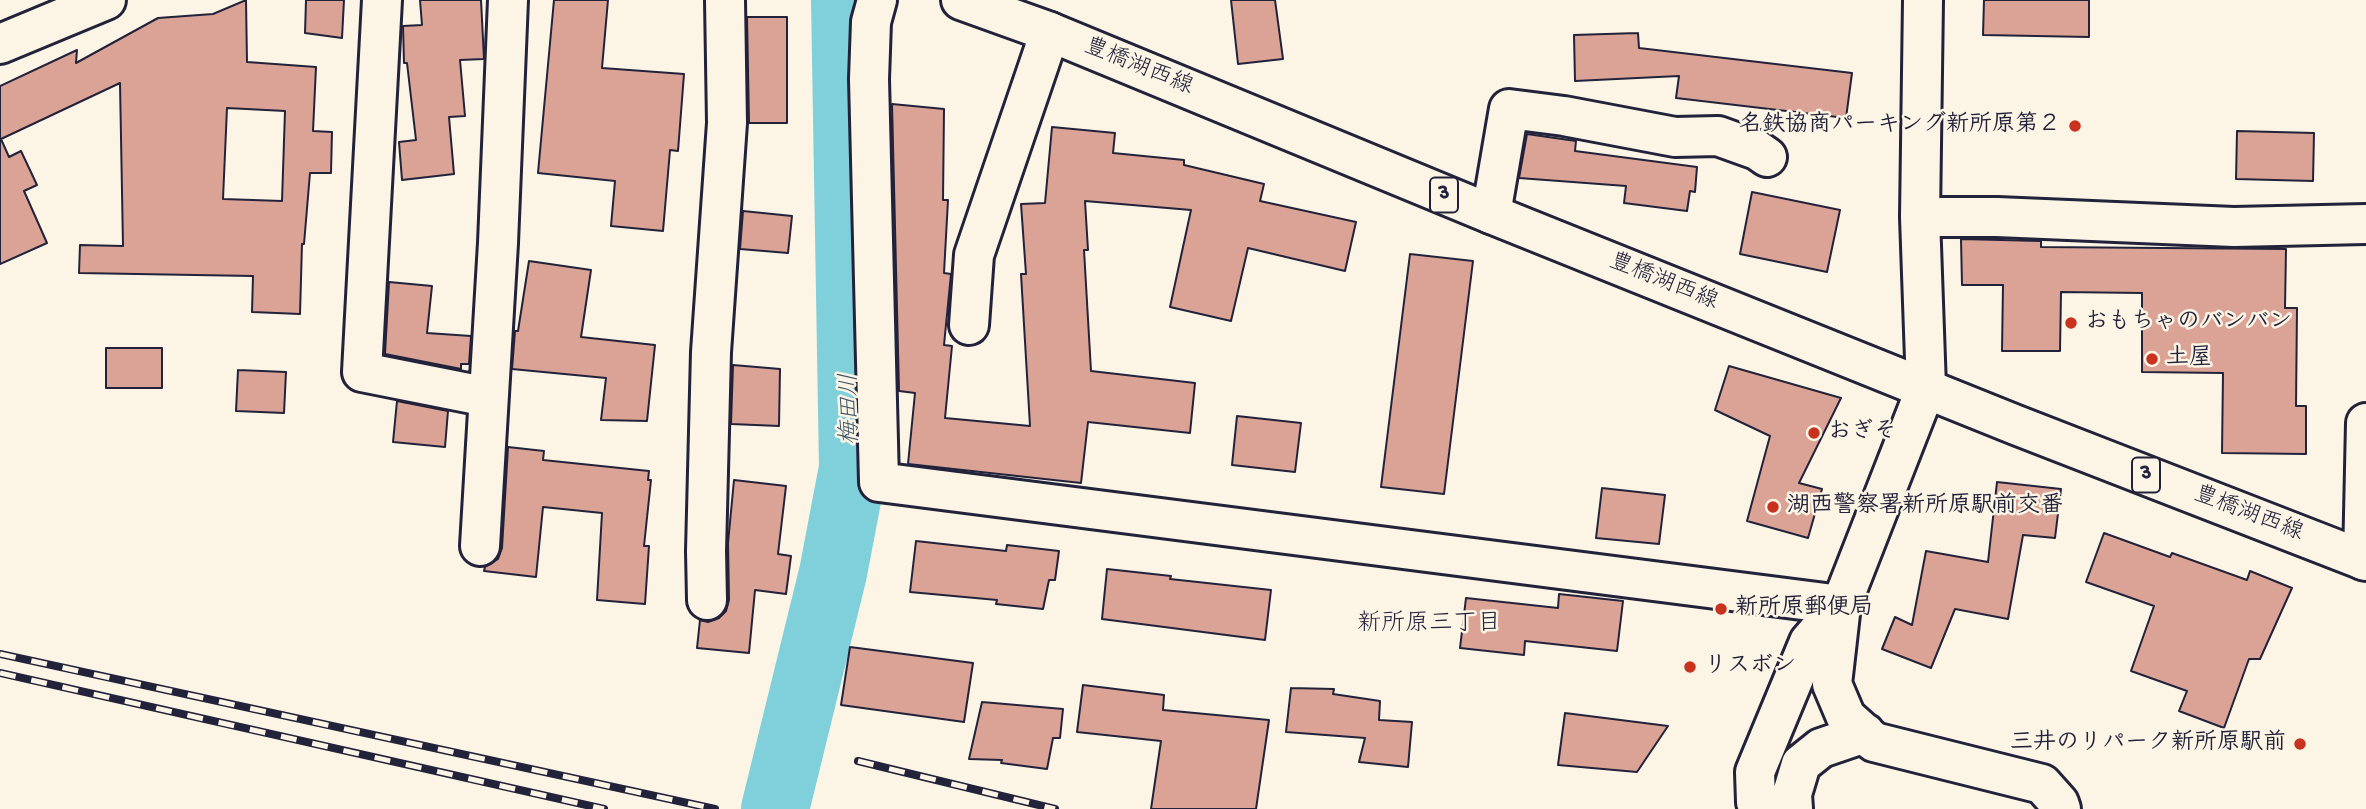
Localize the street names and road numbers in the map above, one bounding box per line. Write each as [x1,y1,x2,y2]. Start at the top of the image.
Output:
street label: 豊橋湖西線 [1080,34,1196,102]
road number: 3 [1430,178,1458,212]
street label: 豊橋湖西線 [1605,249,1721,317]
road number: 3 [2132,458,2160,492]
street label: 豊橋湖西線 [2189,482,2307,548]

